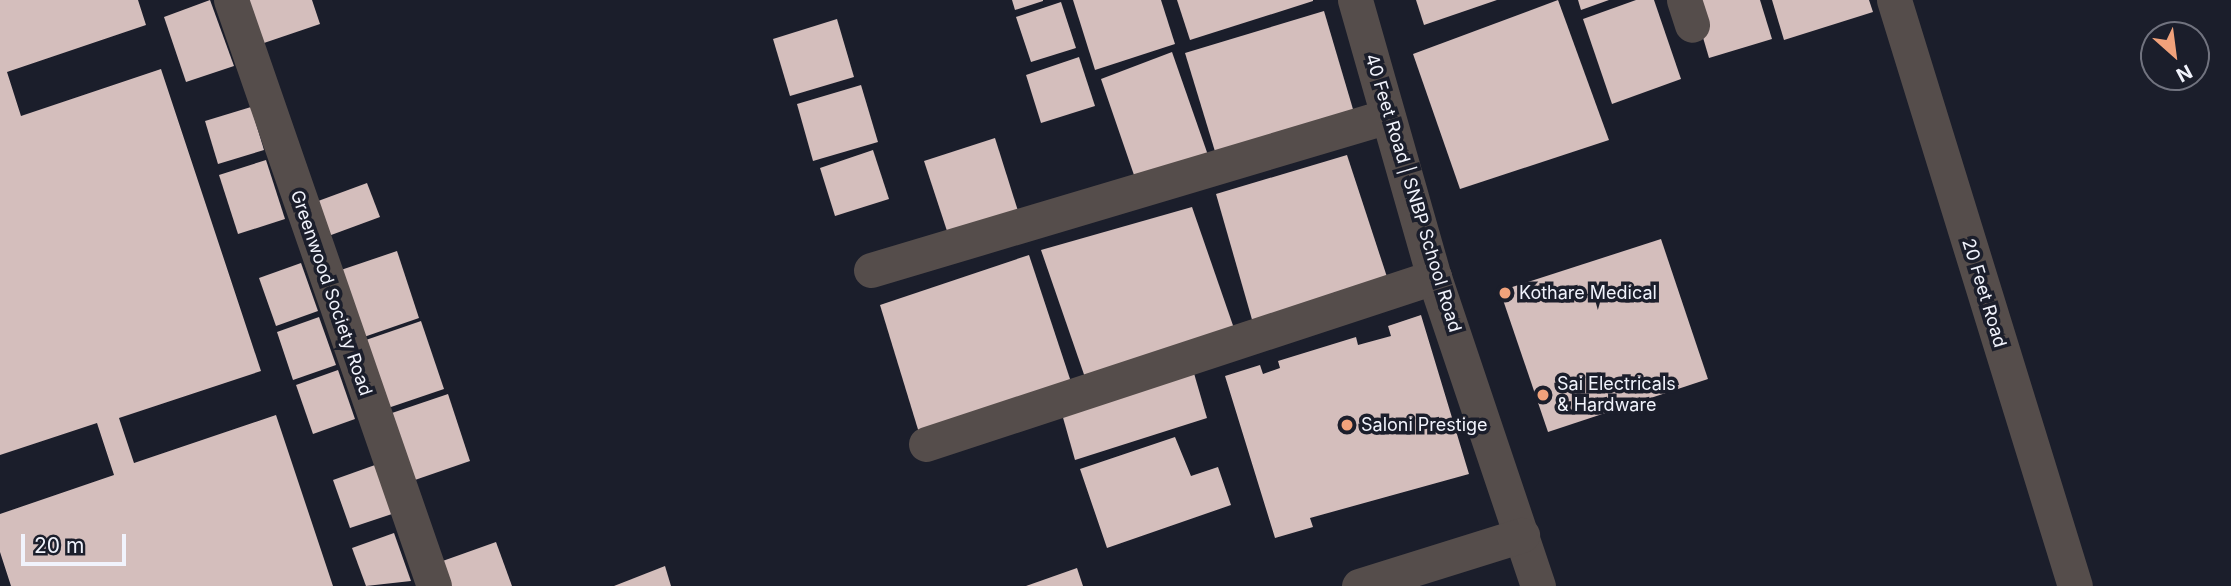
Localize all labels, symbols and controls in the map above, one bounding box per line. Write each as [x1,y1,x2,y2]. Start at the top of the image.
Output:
north arrow [2140,21,2210,91]
street label: 40 Feet Road | SNBP School Road [1360,51,1466,335]
text: N [2172,60,2196,87]
street label: Greenwood Society Road [286,187,376,399]
street label: 20 Feet Road [1957,236,2011,350]
place label: Kothare Medical [1519,282,1657,304]
marker: Kothare Medical [1497,285,1513,301]
place label: Sai Electricals & Hardware [1557,374,1676,416]
marker: Sai Electricals & Hardware [1535,387,1551,403]
place label: Saloni Prestige [1361,414,1488,436]
marker: Saloni Prestige [1339,417,1355,433]
scale bar [24,520,130,564]
text: 20 m [34,533,84,558]

